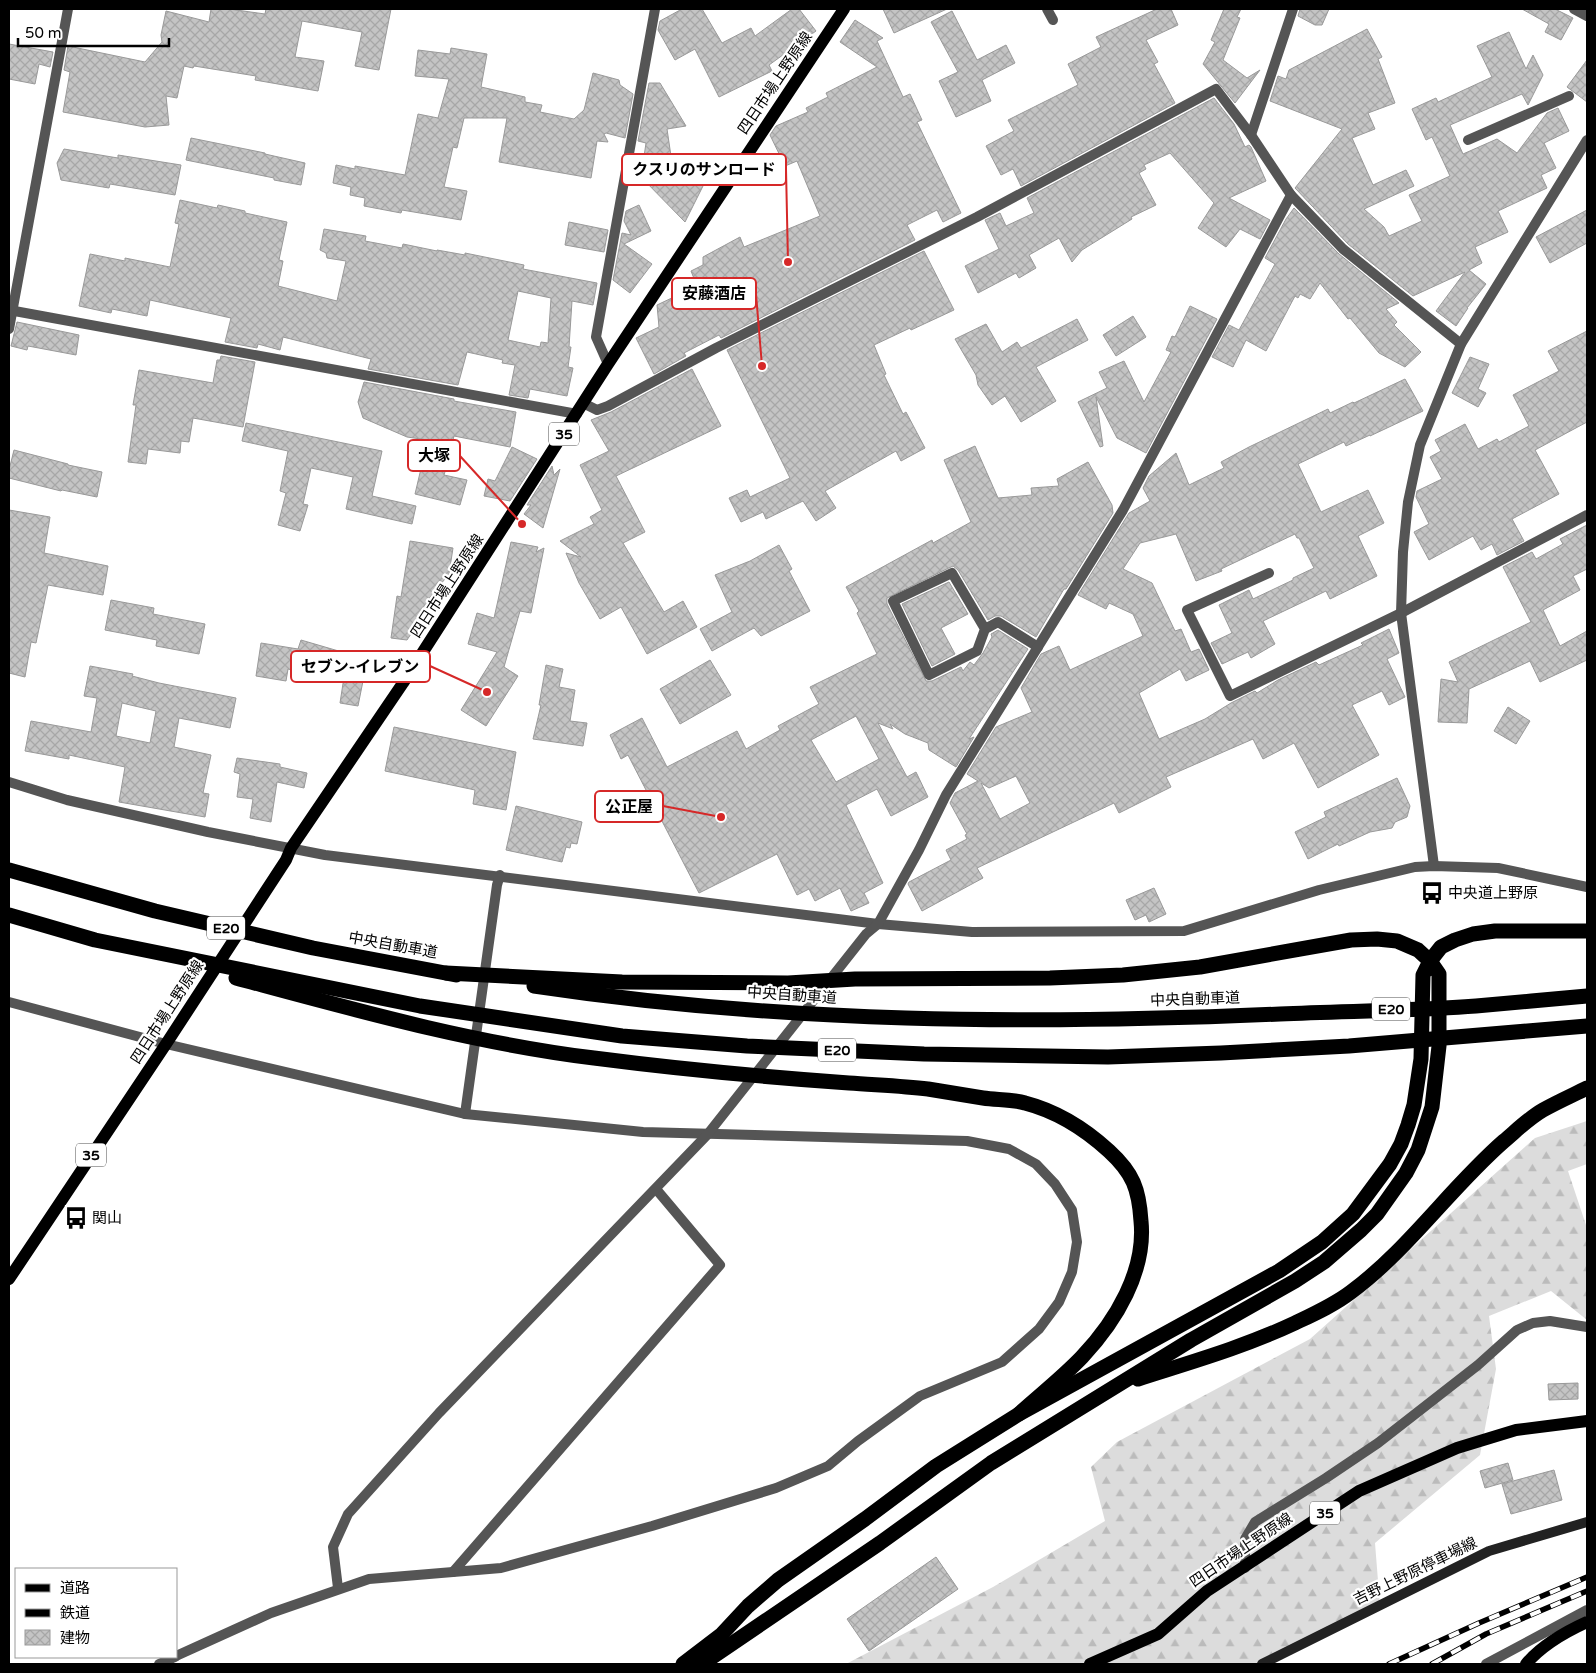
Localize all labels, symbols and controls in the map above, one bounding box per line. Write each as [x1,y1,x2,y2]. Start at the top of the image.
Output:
scale bar [18,15,169,47]
text: 50 m [25,24,62,42]
street label: 四日市場上野原線 [734,28,816,138]
callout: クスリのサンロード [622,154,786,185]
text: クスリのサンロード [632,160,776,180]
callout: 安藤酒店 [672,278,756,309]
text: 安藤酒店 [682,284,746,304]
road number: 35 [549,422,579,446]
callout: 大塚 [408,440,460,471]
text: 大塚 [418,446,450,466]
street label: 四日市場上野原線 [407,531,487,641]
callout: セブン-イレブン [291,651,430,682]
text: セブン-イレブン [301,657,419,677]
callout: 公正屋 [595,791,663,822]
text: 公正屋 [605,797,653,817]
bus stop icon: 中央道上野原 [1419,880,1445,906]
place label: 中央道上野原 [1448,884,1538,902]
road number: E20 [207,916,245,940]
street label: 中央自動車道 [347,928,439,962]
street label: 四日市場上野原線 [127,957,207,1067]
street label: 中央自動車道 [746,983,838,1007]
street label: 中央自動車道 [1150,988,1240,1010]
road number: E20 [1372,998,1410,1021]
road number: E20 [818,1038,856,1062]
road number: 35 [76,1144,106,1166]
bus stop icon: 関山 [63,1205,89,1231]
place label: 関山 [92,1209,122,1227]
road number: 35 [1310,1502,1340,1525]
street label: 四日市場上野原線 [1186,1509,1296,1591]
street label: 吉野上野原停車場線 [1350,1533,1480,1609]
legend [15,1568,178,1658]
text: 道路 [60,1579,90,1597]
text: 鉄道 [60,1604,90,1622]
text: 建物 [60,1629,90,1647]

